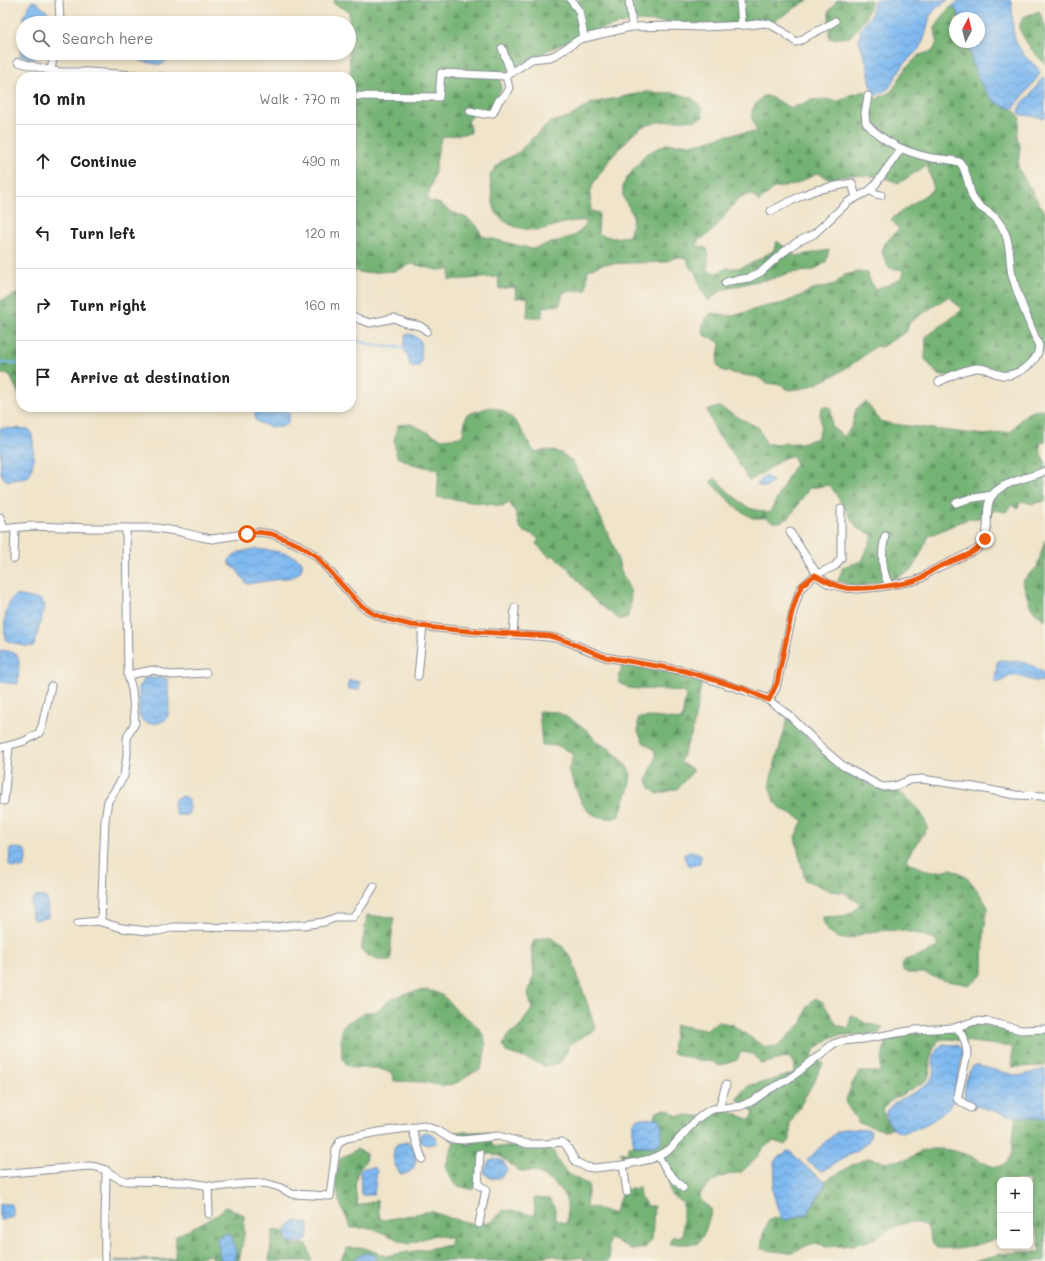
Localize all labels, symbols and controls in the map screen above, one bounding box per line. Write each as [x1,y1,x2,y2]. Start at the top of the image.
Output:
north arrow [949,12,985,48]
search box [16,16,356,60]
icon: search [30,27,52,49]
text: Search here [62,28,153,48]
text: 10 min [32,87,86,109]
text: Walk · 770 m [259,90,340,107]
icon: ahead [32,150,54,172]
text: Continue [70,151,137,171]
text: 490 m [302,152,340,169]
icon: left [32,222,54,244]
text: Turn left [70,223,135,243]
text: 120 m [304,224,340,241]
icon: right [32,294,54,316]
text: Turn right [70,295,147,315]
text: 160 m [304,296,340,313]
icon: arrive [32,366,54,388]
text: Arrive at destination [70,367,230,387]
route start [238,525,256,543]
route end [976,530,994,548]
map controls [997,1177,1033,1249]
button: + [997,1177,1033,1213]
button: − [997,1213,1033,1249]

